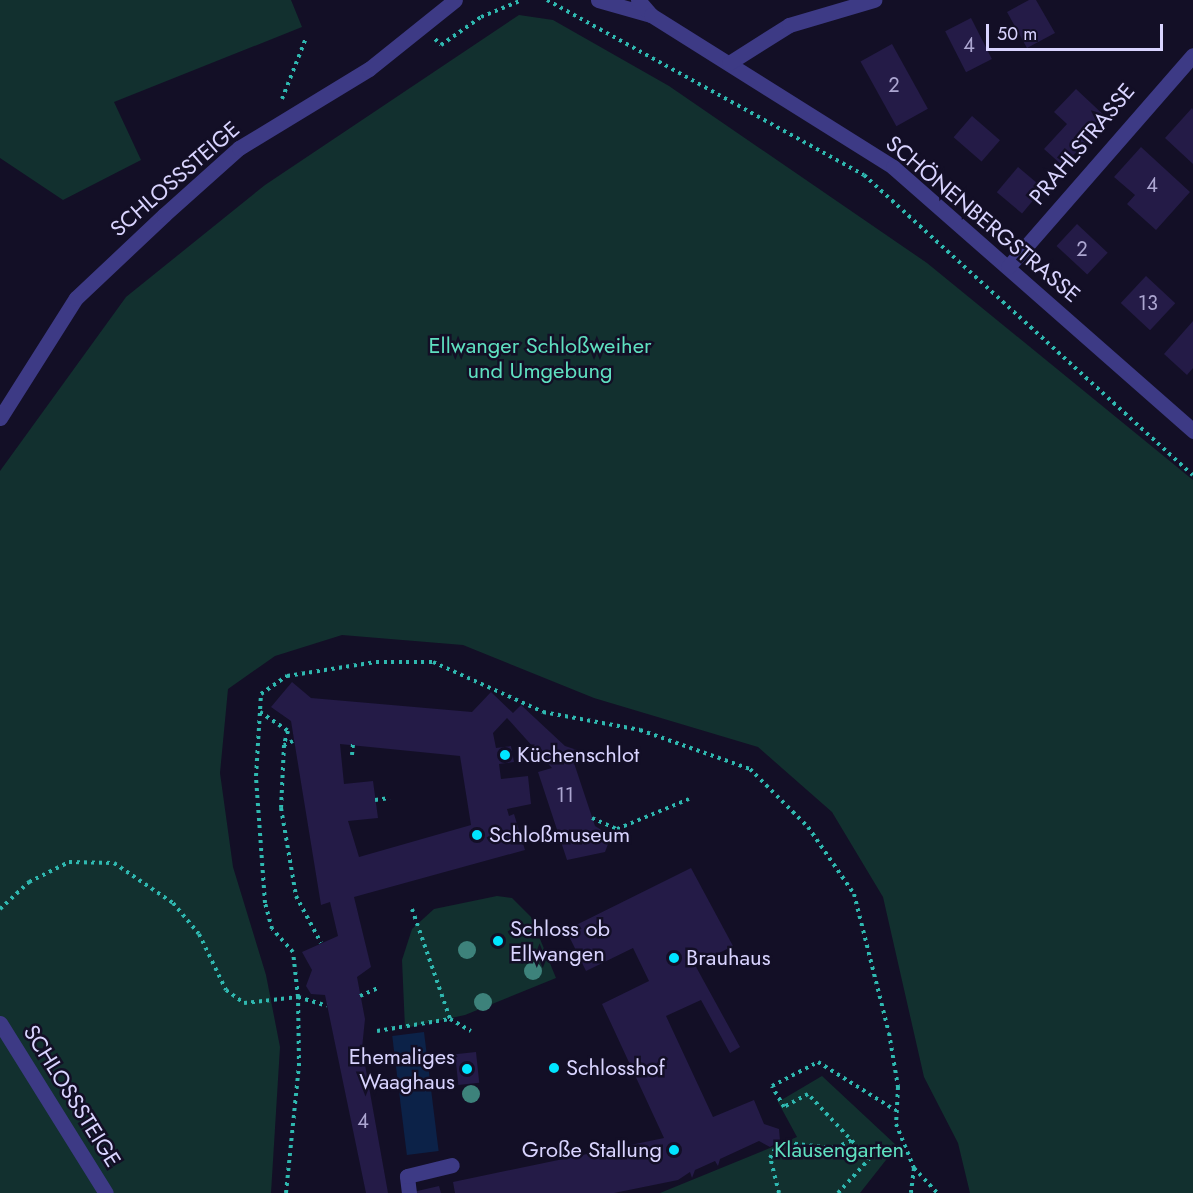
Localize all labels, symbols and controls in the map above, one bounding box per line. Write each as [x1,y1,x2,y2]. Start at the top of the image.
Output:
scale bar [989,12,1166,50]
text: 50 m [997,21,1037,47]
house number: 4 [963,33,975,57]
house number: 2 [888,73,900,97]
street label: PRAHLSTRASSE [1024,78,1140,210]
street label: SCHLOSSSTEIGE [105,116,245,242]
street label: SCHÖNENBERGSTRASSE [880,130,1086,308]
house number: 4 [1146,173,1158,197]
house number: 2 [1076,237,1088,261]
house number: 13 [1138,291,1158,315]
park label: Ellwanger Schloßweiher und Umgebung [428,332,652,384]
place label: Küchenschlot [517,742,639,768]
marker: Küchenschlot [498,748,512,762]
house number: 11 [556,783,574,807]
place label: Schloßmuseum [489,822,630,848]
marker: Schloßmuseum [470,828,484,842]
place label: Schloss ob Ellwangen [510,915,610,966]
marker: Schloss ob Ellwangen [491,934,505,948]
place label: Brauhaus [686,945,771,971]
marker: Brauhaus [667,951,681,965]
street label: SCHLOSSSTEIGE [18,1020,126,1172]
place label: Ehemaliges Waaghaus [349,1043,455,1094]
place label: Schlosshof [566,1055,665,1081]
marker: Schlosshof [547,1061,561,1075]
marker: Ehemaliges Waaghaus [460,1062,474,1076]
house number: 4 [357,1109,369,1133]
place label: Große Stallung [522,1137,662,1163]
park label: Klausengarten [774,1137,904,1163]
marker: Große Stallung [667,1143,681,1157]

